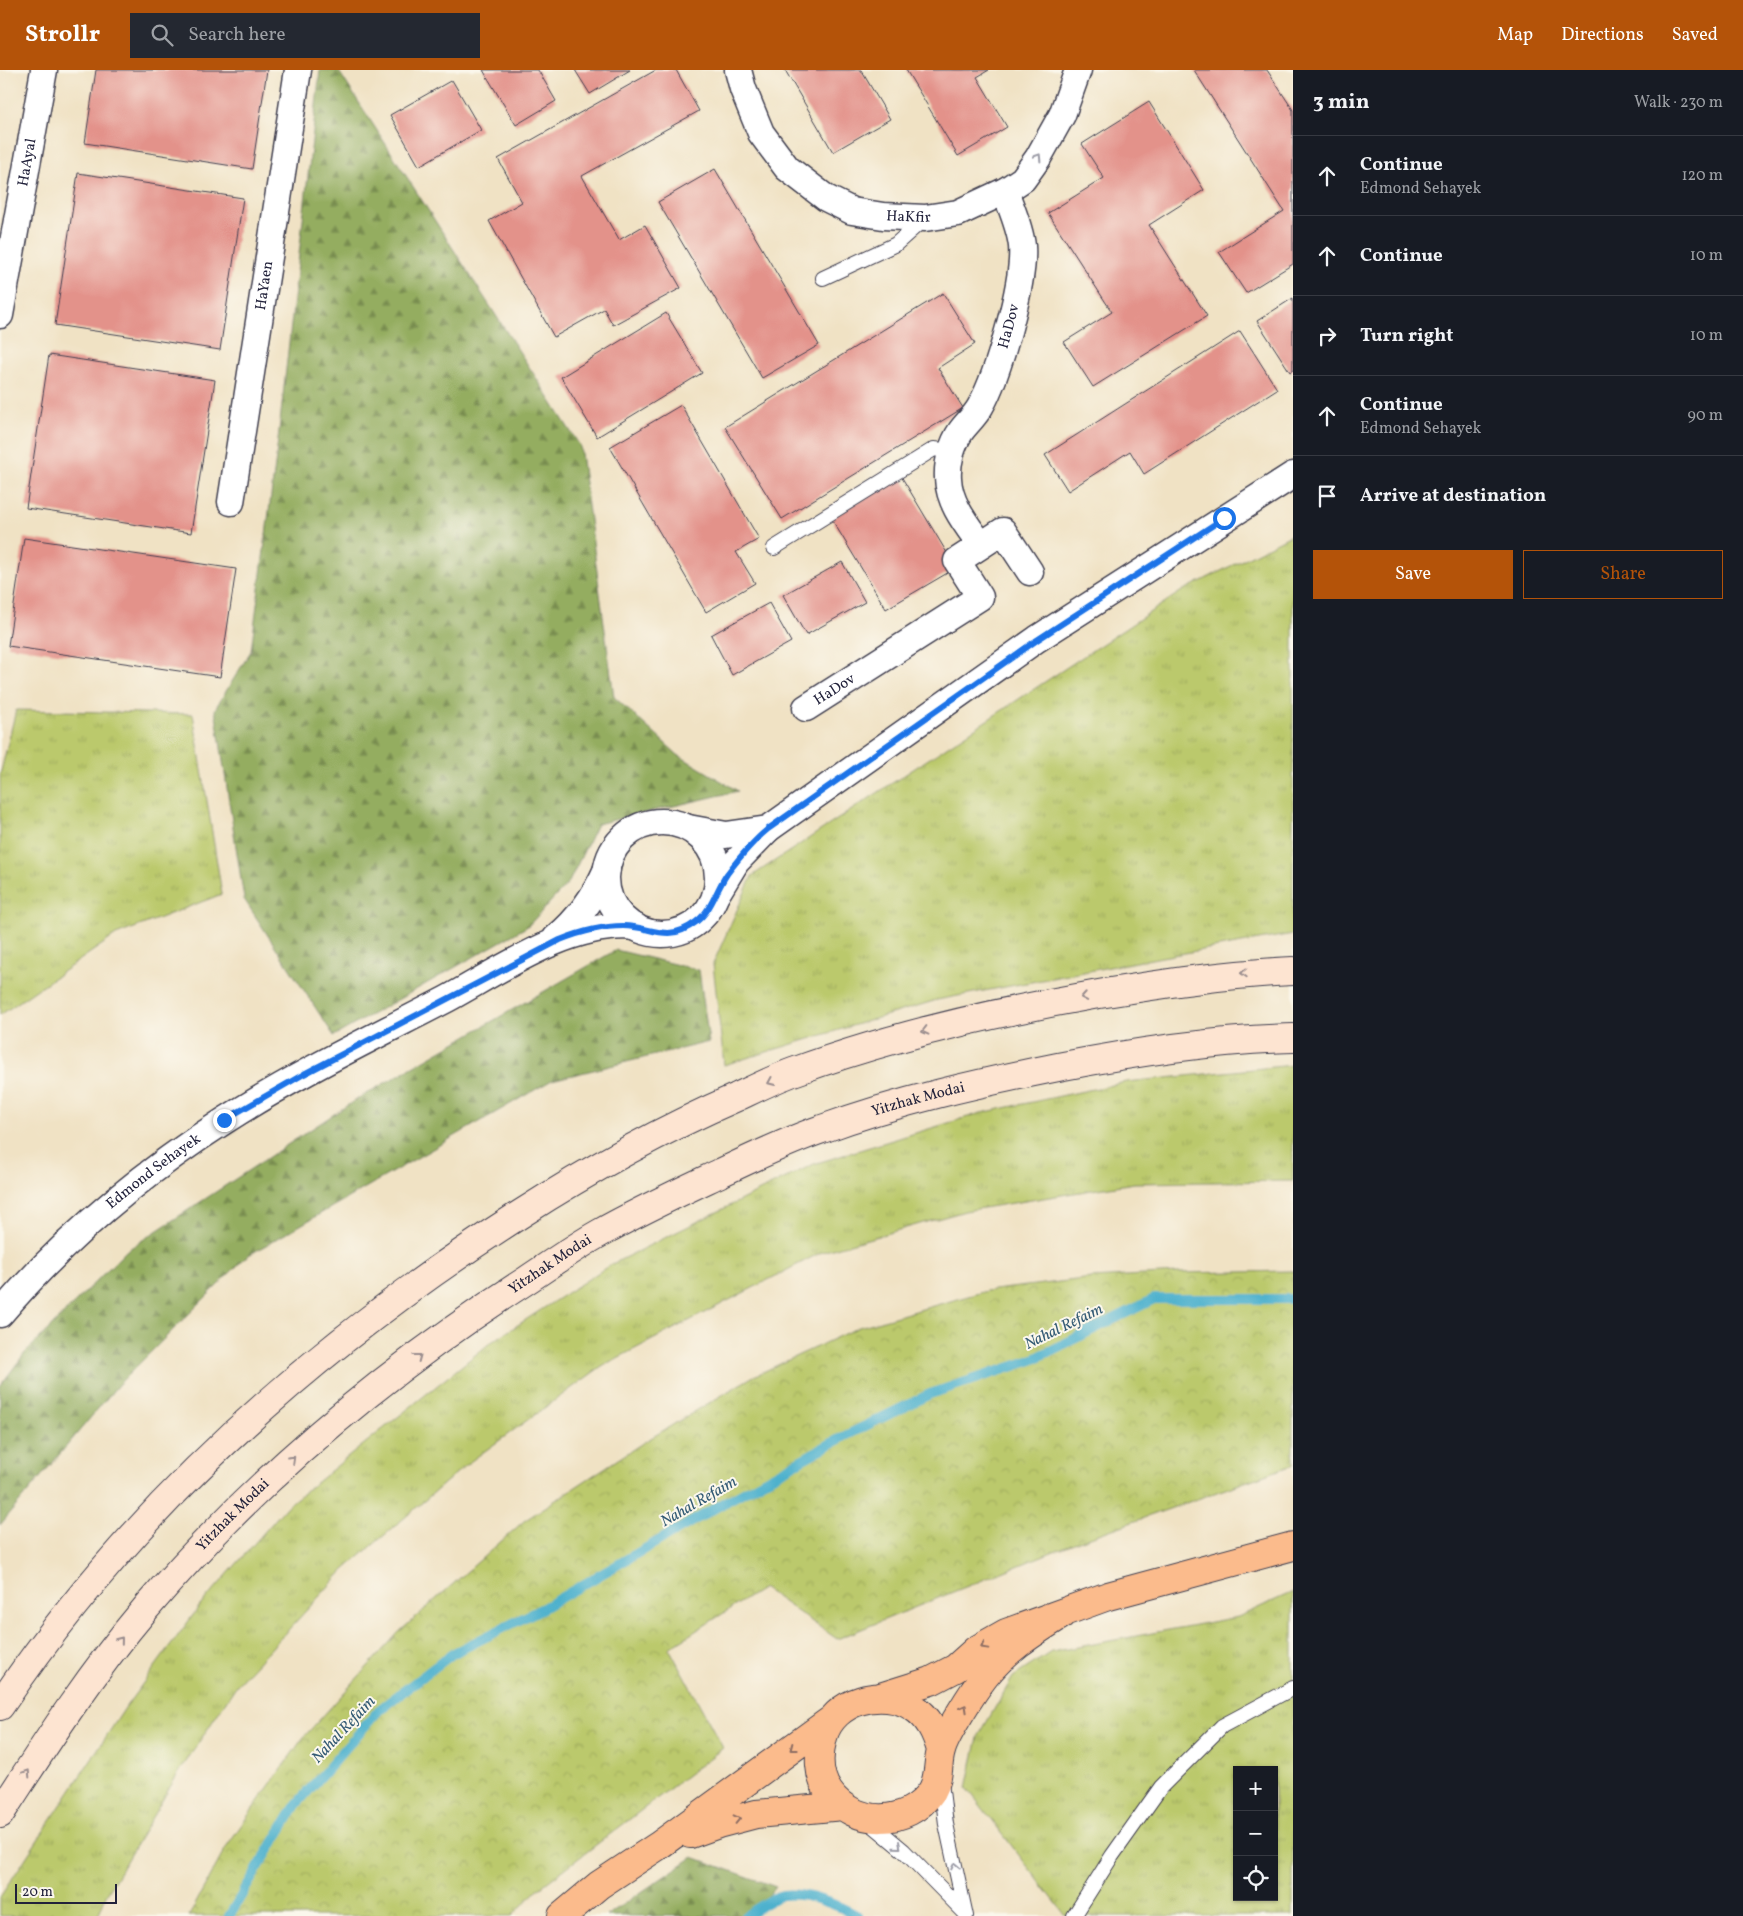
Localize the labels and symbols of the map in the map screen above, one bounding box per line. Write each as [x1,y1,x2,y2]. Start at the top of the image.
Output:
street label: HaAyal [13,137,42,188]
one-way arrow [1032,153,1042,162]
street label: HaKfir [886,206,932,228]
street label: HaYaen [250,259,279,312]
street label: HaDov [993,302,1025,351]
route start [1213,507,1236,530]
street label: HaDov [810,669,860,711]
one-way arrow [1240,968,1248,979]
one-way arrow [1079,992,1088,1002]
one-way arrow [920,1025,929,1036]
one-way arrow [767,1075,776,1086]
street label: Yitzhak Modai [869,1077,967,1122]
route end [213,1109,236,1132]
street label: Edmond Sehayek [102,1129,205,1214]
street label: Yitzhak Modai [505,1230,596,1300]
water label: Nahal Refaim [1021,1299,1107,1355]
one-way arrow [412,1354,421,1362]
one-way arrow [287,1456,296,1465]
water label: Nahal Refaim [657,1471,741,1533]
street label: Yitzhak Modai [192,1474,274,1556]
one-way arrow [115,1637,124,1646]
one-way arrow [980,1640,989,1650]
water label: Nahal Refaim [307,1692,381,1768]
one-way arrow [958,1704,968,1713]
one-way arrow [790,1742,799,1752]
one-way arrow [20,1769,30,1778]
one-way arrow [733,1814,741,1825]
one-way arrow [893,1841,902,1850]
one-way arrow [950,1862,960,1870]
scale bar [15,1881,118,1904]

